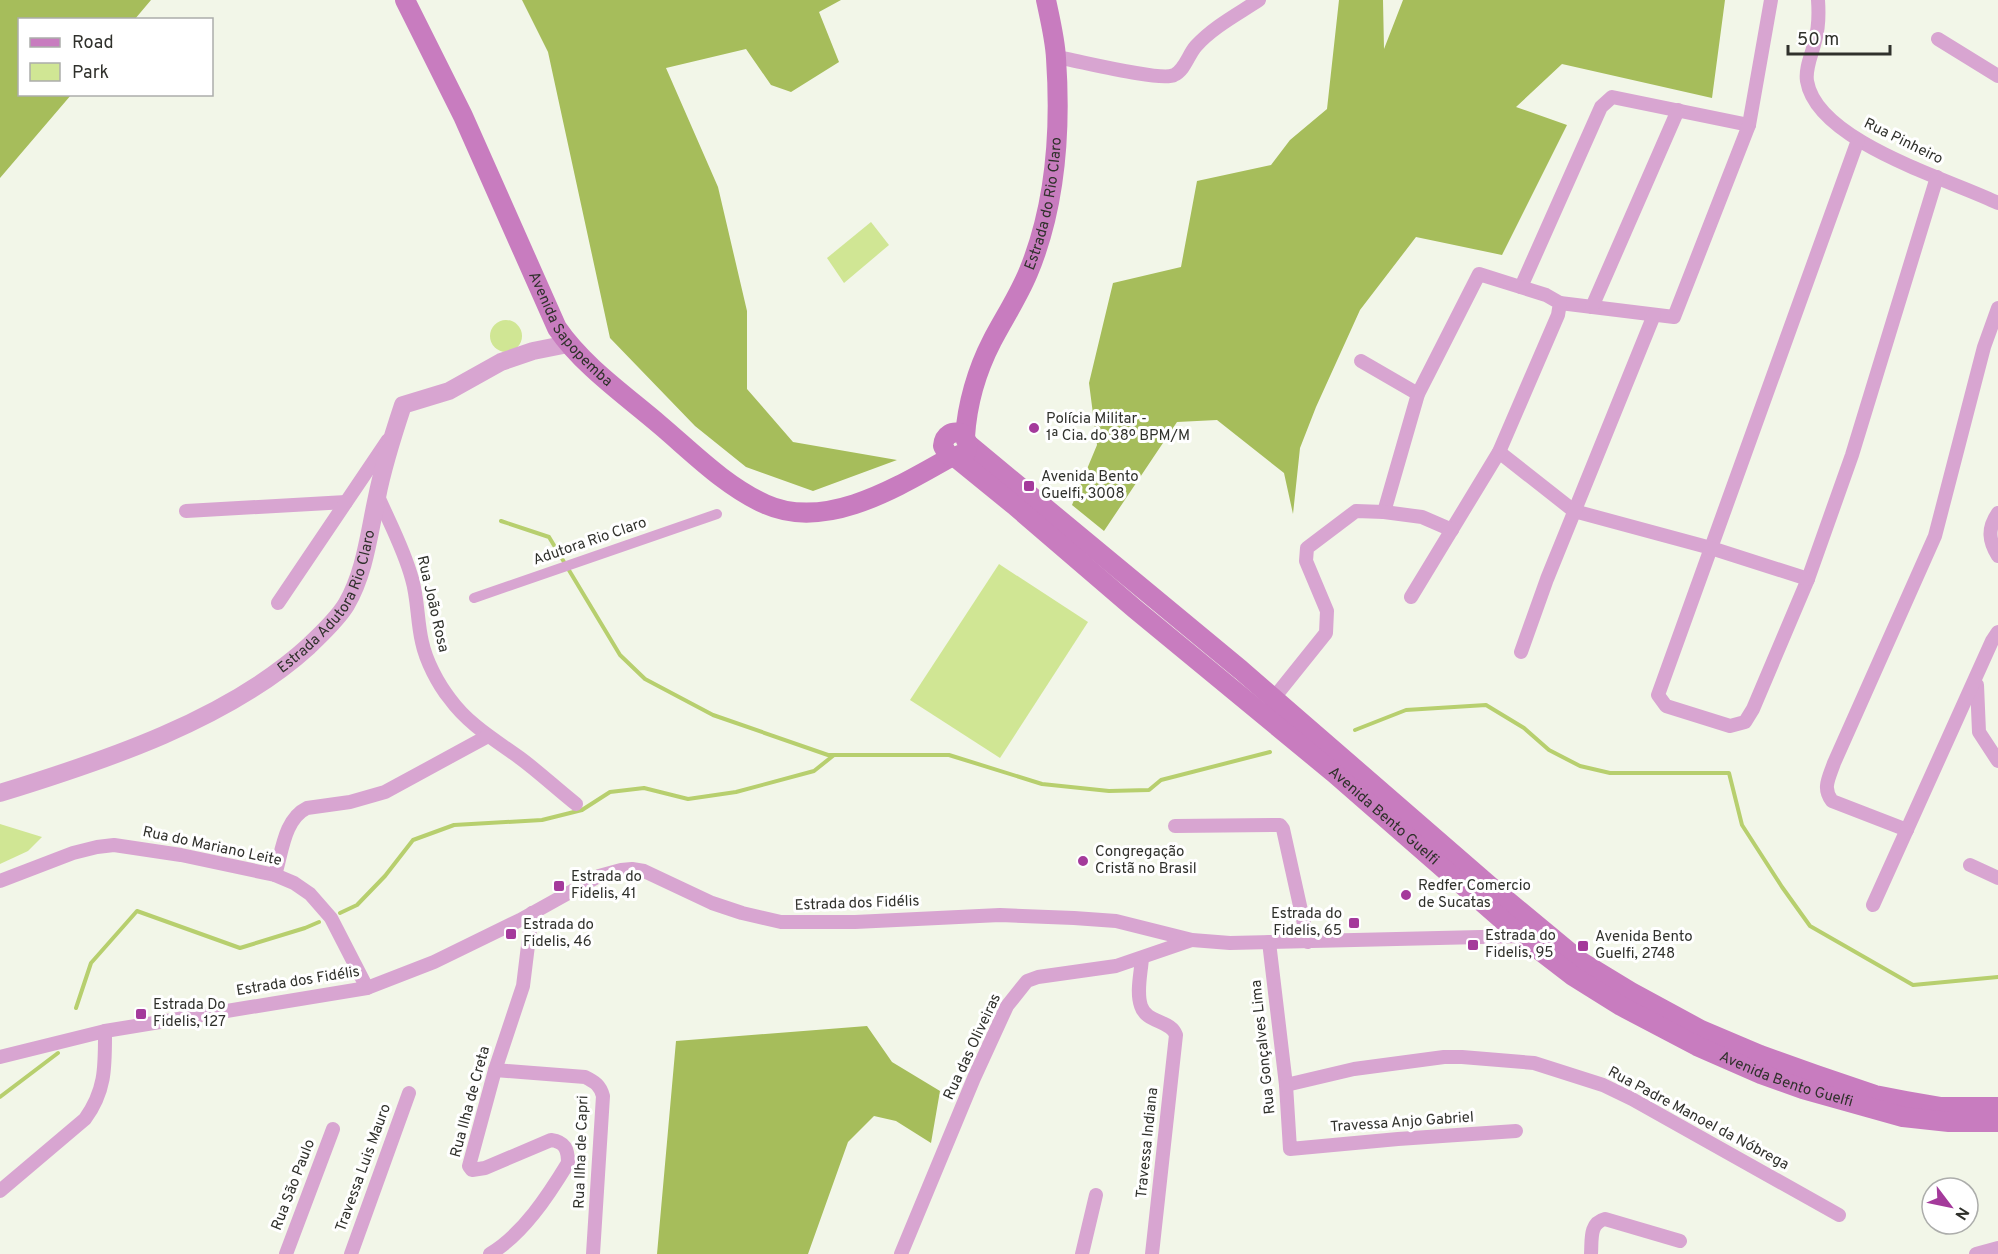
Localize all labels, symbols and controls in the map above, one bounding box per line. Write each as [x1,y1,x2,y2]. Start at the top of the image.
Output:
legend [18,18,213,96]
scale bar [1788,18,1890,56]
text: 50 m [1797,29,1839,52]
text: Road [72,32,114,55]
text: Park [72,62,109,85]
street label: Rua Pinheiro [1860,115,1946,169]
street label: Estrada do Rio Claro [1021,137,1066,273]
street label: Avenida Sapopemba [524,269,616,391]
place label: Polícia Militar - 1ª Cia. do 38º BPM/M [1046,410,1190,446]
marker: Polícia Militar - 1ª Cia. do 38º BPM/M [1027,421,1041,435]
place label: Avenida Bento Guelfi, 3008 [1041,468,1139,504]
marker: Avenida Bento Guelfi, 3008 [1022,479,1036,493]
street label: Adutora Rio Claro [531,514,649,570]
street label: Estrada Adutora Rio Claro [274,528,380,678]
street label: Rua João Rosa [412,554,452,654]
street label: Avenida Bento Guelfi [1324,763,1443,870]
street label: Rua do Mariano Leite [141,823,283,871]
place label: Congregação Cristã no Brasil [1095,843,1197,879]
marker: Congregação Cristã no Brasil [1076,854,1090,868]
place label: Estrada do Fidelis, 41 [571,868,642,904]
place label: Redfer Comercio de Sucatas [1418,877,1531,913]
marker: Estrada do Fidelis, 41 [552,879,566,893]
marker: Redfer Comercio de Sucatas [1399,888,1413,902]
street label: Estrada dos Fidélis [794,892,920,916]
place label: Estrada do Fidelis, 65 [1271,905,1342,941]
place label: Estrada do Fidelis, 46 [523,916,594,952]
marker: Estrada do Fidelis, 65 [1347,916,1361,930]
marker: Estrada do Fidelis, 46 [504,927,518,941]
place label: Estrada do Fidelis, 95 [1485,927,1556,963]
place label: Avenida Bento Guelfi, 2748 [1595,928,1693,964]
marker: Estrada do Fidelis, 95 [1466,938,1480,952]
marker: Avenida Bento Guelfi, 2748 [1576,939,1590,953]
street label: Estrada dos Fidélis [235,963,361,1001]
street label: Rua Gonçalves Lima [1247,979,1281,1115]
street label: Rua das Oliveiras [940,991,1006,1103]
place label: Estrada Do Fidelis, 127 [153,996,226,1032]
marker: Estrada Do Fidelis, 127 [134,1007,148,1021]
street label: Rua Ilha de Creta [447,1044,495,1160]
street label: Avenida Bento Guelfi [1716,1047,1855,1112]
street label: Rua Padre Manoel da Nóbrega [1604,1063,1792,1175]
street label: Travessa Indiana [1133,1087,1163,1199]
street label: Rua Ilha de Capri [571,1095,593,1209]
street label: Travessa Luis Mauro [332,1101,396,1235]
street label: Travessa Anjo Gabriel [1330,1109,1474,1137]
street label: Rua São Paulo [268,1137,320,1233]
north arrow [1920,1176,1980,1236]
text: N [1949,1203,1973,1223]

